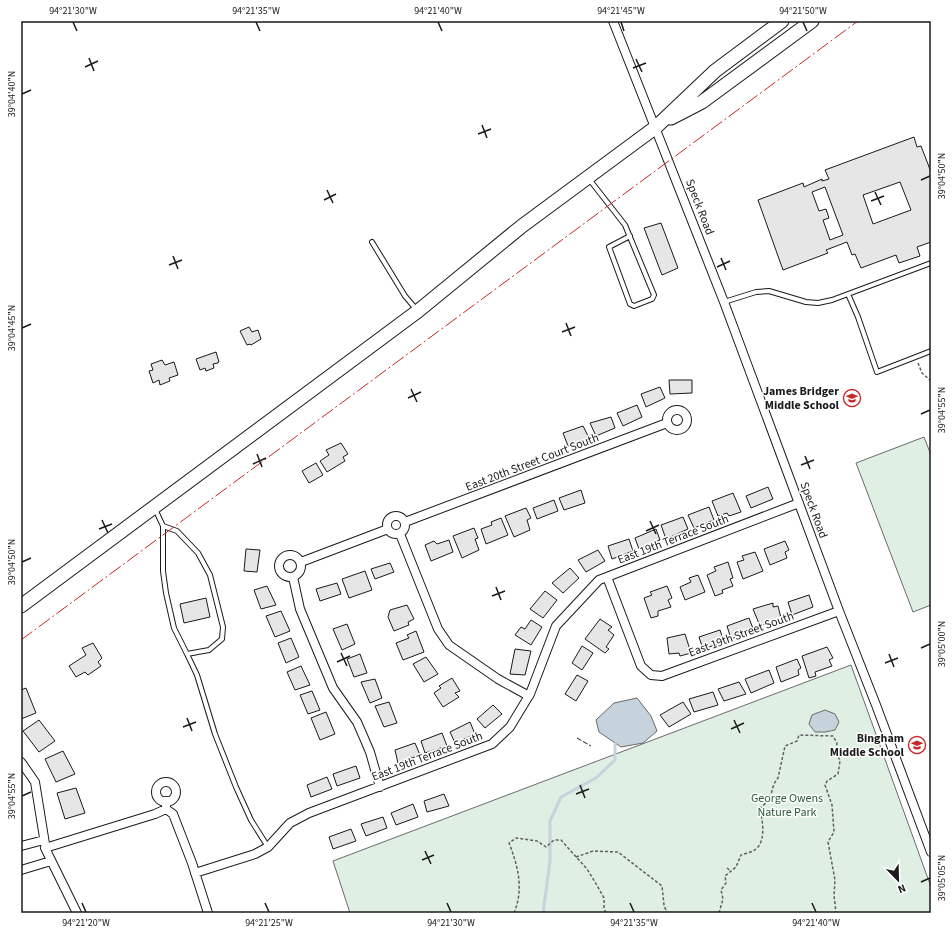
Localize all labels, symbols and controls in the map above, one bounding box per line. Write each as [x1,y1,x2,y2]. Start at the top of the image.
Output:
text: 94°21'30"W [49,4,97,18]
text: 94°21'35"W [232,4,280,18]
text: 94°21'40"W [414,4,462,18]
text: 94°21'45"W [597,4,645,18]
text: 94°21'50"W [779,4,827,18]
text: 39°04'40"N [5,71,19,117]
text: 39°04'50"N [935,153,949,199]
street label: Speck Road [681,177,718,238]
text: 39°04'45"N [5,305,19,351]
place label: James Bridger Middle School [763,383,840,414]
text: 39°04'55"N [935,387,949,433]
school or university icon: James Bridger Middle School [842,388,862,408]
street label: East 20th Street Court South [463,429,601,496]
street label: Speck Road [796,480,832,541]
street label: East 19th Terrace South [615,510,731,569]
text: 39°04'50"N [5,539,19,585]
street label: East 19th Street South [686,607,796,661]
text: 39°05'00"N [935,621,949,667]
street label: East 19th Terrace South [369,727,485,786]
place label: Bingham Middle School [830,730,905,761]
school or university icon: Bingham Middle School [907,735,927,755]
text: 39°04'55"N [5,773,19,819]
park label: George Owens Nature Park [751,790,823,821]
text: 39°05'05"N [935,855,949,901]
north arrow [878,860,918,900]
text: N [895,880,908,897]
text: 94°21'20"W [62,916,110,930]
text: 94°21'25"W [245,916,293,930]
text: 94°21'30"W [427,916,475,930]
text: 94°21'35"W [610,916,658,930]
text: 94°21'40"W [792,916,840,930]

